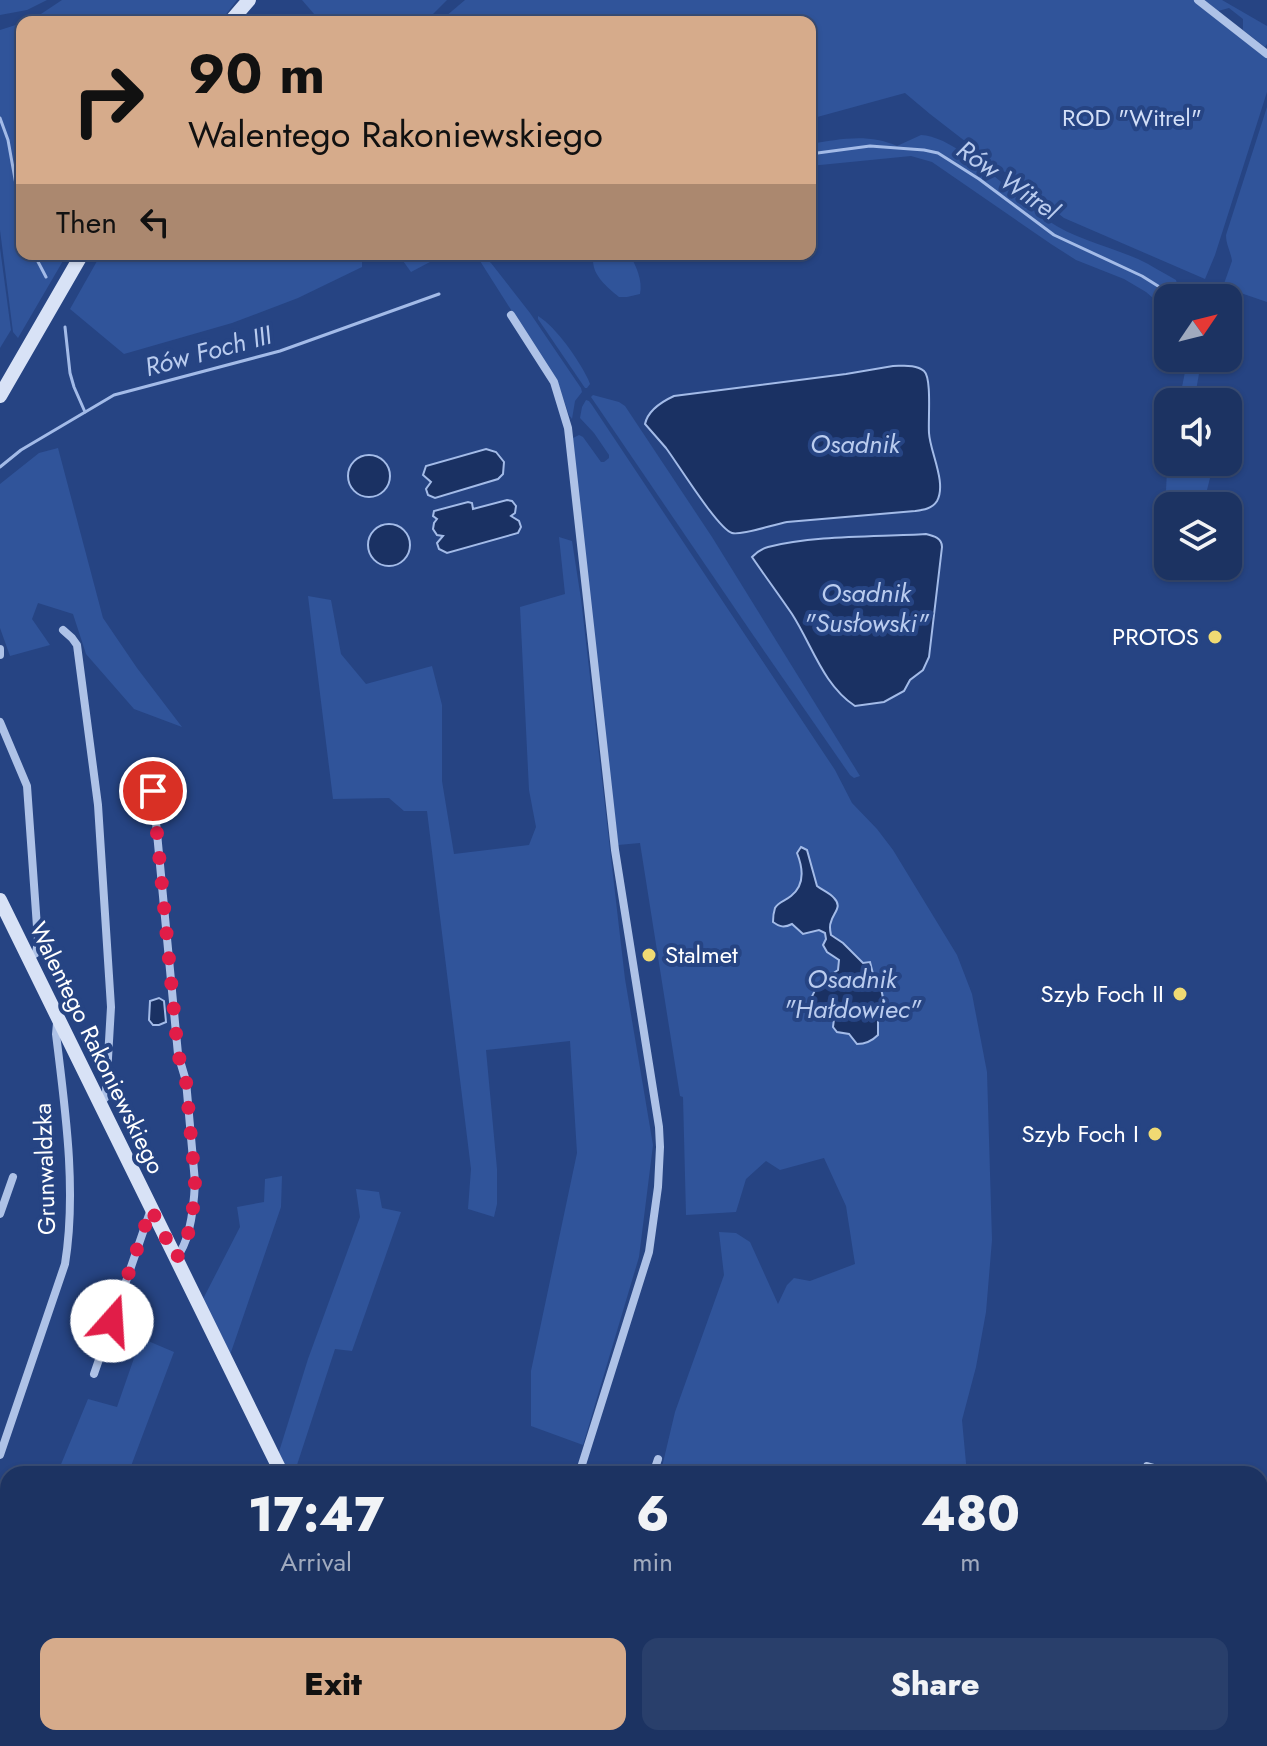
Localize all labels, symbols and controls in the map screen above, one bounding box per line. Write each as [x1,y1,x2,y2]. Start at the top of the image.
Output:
text: 90 m [188,33,325,114]
icon: right [56,48,160,152]
park label: ROD "Witrel" [1062,100,1202,135]
text: Walentego Rakoniewskiego [188,108,603,160]
water label: Rów Witrel [949,131,1068,230]
icon: left [133,200,177,244]
text: Then [56,201,117,244]
north arrow [1154,284,1242,372]
map controls [1154,284,1242,580]
water label: Rów Foch III [140,316,276,386]
button: sound [1154,388,1242,476]
water label: Osadnik [810,425,902,463]
button: layers [1154,492,1242,580]
water label: Osadnik "Susłowski" [804,574,930,642]
place label: PROTOS [1112,619,1199,654]
marker: PROTOS [1206,628,1224,646]
pin [119,757,187,825]
icon: arrive [131,769,175,813]
street label: Walentego Rakoniewskiego [21,916,174,1180]
place label: Stalmet [665,937,738,972]
marker: Stalmet [640,946,658,964]
water label: Osadnik "Hałdowiec" [783,960,922,1028]
place label: Szyb Foch II [1041,976,1164,1011]
marker: Szyb Foch II [1171,985,1189,1003]
street label: Grunwaldzka [25,1102,64,1236]
place label: Szyb Foch I [1021,1116,1139,1151]
marker: Szyb Foch I [1146,1125,1164,1143]
position arrow [70,1279,154,1363]
text: 17:47 [248,1480,384,1549]
text: 6 [636,1480,669,1549]
text: 480 [921,1480,1020,1549]
text: Arrival [280,1543,352,1581]
text: min [632,1543,673,1581]
text: m [960,1543,981,1581]
button: Exit [40,1638,626,1730]
button: Share [642,1638,1228,1730]

